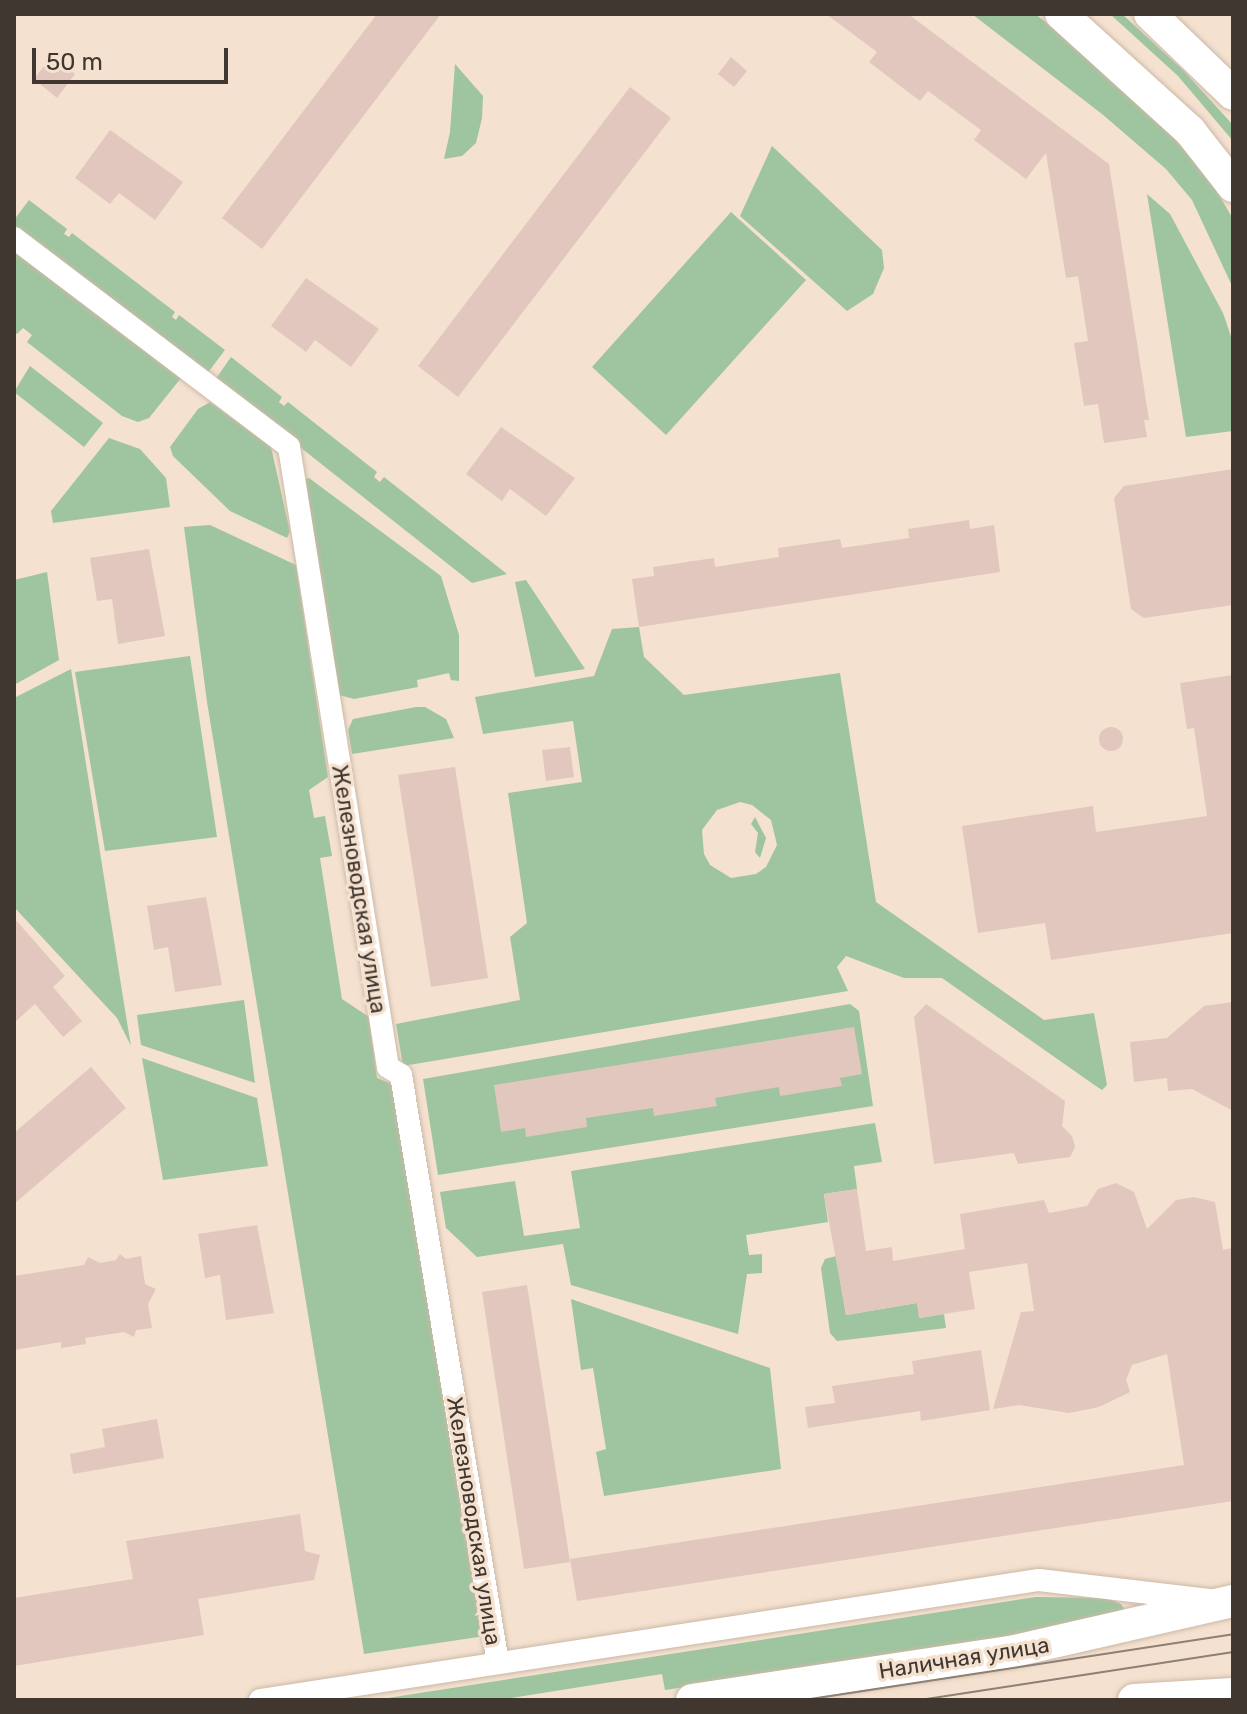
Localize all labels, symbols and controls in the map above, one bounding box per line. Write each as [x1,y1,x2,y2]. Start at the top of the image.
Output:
scale bar [36,32,232,82]
text: 50 m [46,48,103,76]
street label: Железноводская улица [326,763,392,1015]
street label: Железноводская улица [441,1395,507,1647]
street label: Наличная улица [877,1631,1051,1685]

